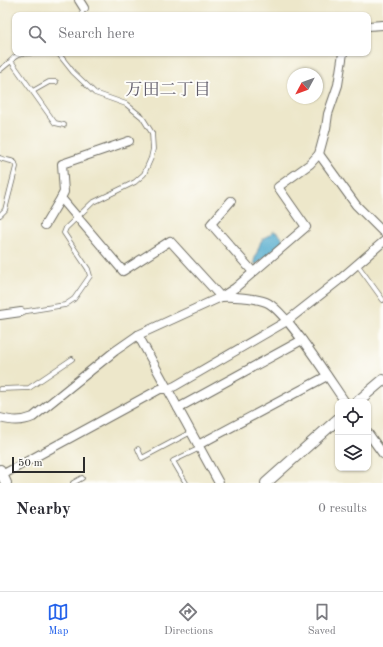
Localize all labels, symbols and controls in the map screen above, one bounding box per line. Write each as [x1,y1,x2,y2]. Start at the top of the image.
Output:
search box [12,12,371,56]
icon: search [26,23,48,45]
text: Search here [58,27,135,42]
north arrow [287,68,323,104]
district label: 万田二丁目 [126,81,211,99]
map controls [335,399,371,471]
button: locate [335,399,371,435]
button: layers [335,435,371,471]
scale bar [12,455,85,474]
text: 50 m [18,458,43,469]
text: Nearby [16,501,71,518]
text: 0 results [318,502,367,515]
tab: Map [47,601,69,639]
tab: Directions [164,601,213,639]
tab: Saved [308,601,336,639]

